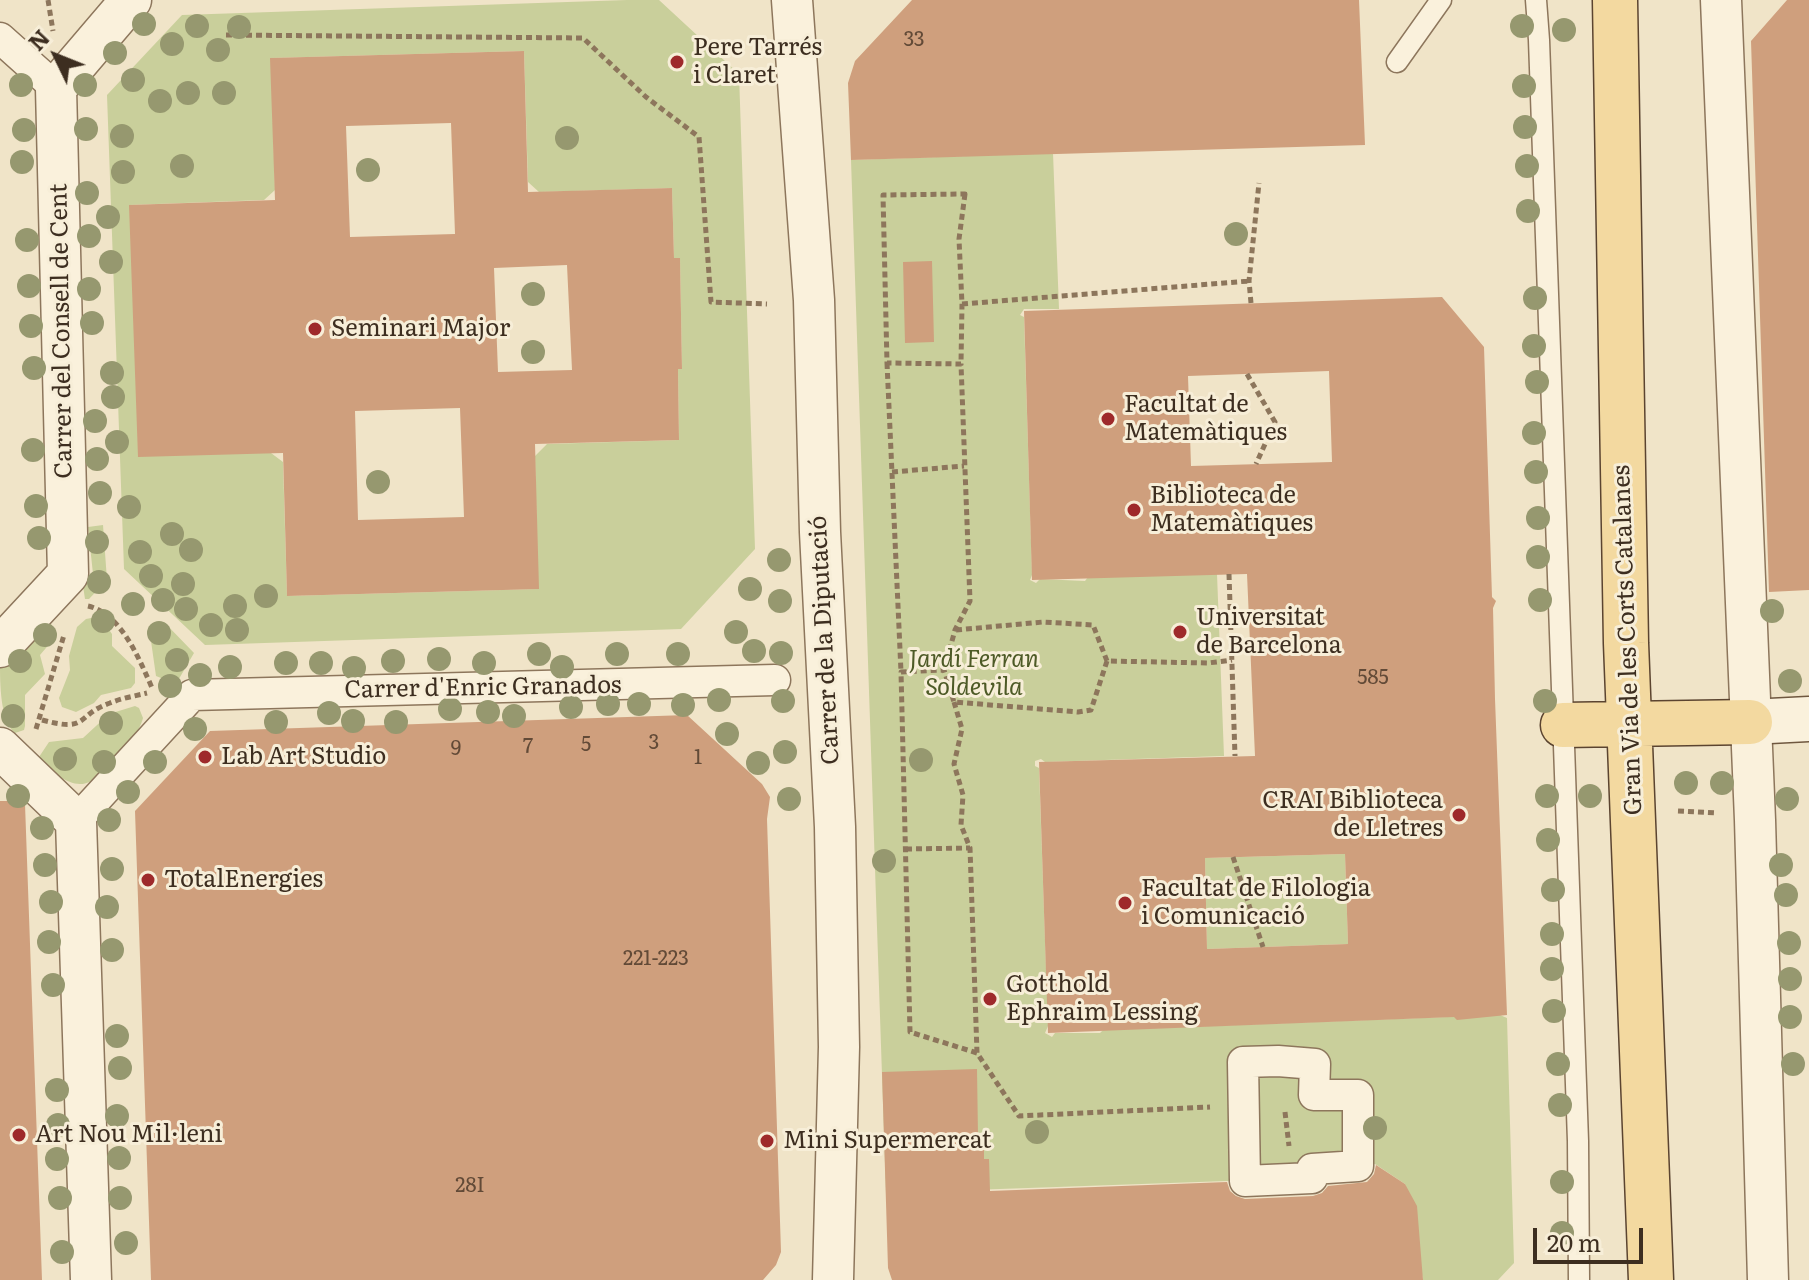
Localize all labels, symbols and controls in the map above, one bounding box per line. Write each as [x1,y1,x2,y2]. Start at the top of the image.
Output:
north arrow [16,16,96,96]
text: N [20,21,56,57]
house number: 33 [903,28,925,52]
place label: Pere Tarrés i Claret [693,34,822,90]
marker: Pere Tarrés i Claret [668,53,686,71]
street label: Carrer del Consell de Cent [45,183,79,479]
place label: Seminari Major [331,315,510,343]
marker: Seminari Major [306,320,324,338]
place label: Facultat de Matemàtiques [1124,391,1287,447]
marker: Facultat de Matemàtiques [1099,410,1117,428]
street label: Gran Via de les Corts Catalanes [1607,464,1649,816]
place label: Biblioteca de Matemàtiques [1150,482,1313,538]
marker: Biblioteca de Matemàtiques [1125,501,1143,519]
street label: Carrer de la Diputació [804,515,846,765]
place label: Universitat de Barcelona [1196,604,1342,660]
marker: Universitat de Barcelona [1171,623,1189,641]
park label: Jardí Ferran Soldevila [909,646,1039,702]
house number: 585 [1357,666,1389,690]
street label: Carrer d'Enric Granados [344,671,622,705]
house number: 3 [649,731,659,755]
house number: 5 [581,733,591,757]
house number: 7 [523,735,533,759]
house number: 9 [451,737,461,761]
place label: Lab Art Studio [221,743,386,771]
house number: 1 [694,746,702,770]
marker: Lab Art Studio [196,748,214,766]
place label: CRAI Biblioteca de Lletres [1262,787,1443,843]
marker: CRAI Biblioteca de Lletres [1450,806,1468,824]
place label: TotalEnergies [164,866,323,894]
marker: TotalEnergies [139,871,157,889]
place label: Facultat de Filologia i Comunicació [1141,875,1371,931]
marker: Facultat de Filologia i Comunicació [1116,894,1134,912]
house number: 221-223 [623,947,689,971]
place label: Gotthold Ephraim Lessing [1006,971,1198,1027]
marker: Gotthold Ephraim Lessing [981,990,999,1008]
place label: Art Nou Mil·leni [35,1121,223,1149]
marker: Art Nou Mil·leni [10,1126,28,1144]
place label: Mini Supermercat [783,1127,992,1155]
marker: Mini Supermercat [758,1132,776,1150]
house number: 28I [455,1174,485,1198]
scale bar [1537,1212,1647,1262]
text: 20 m [1547,1224,1601,1259]

